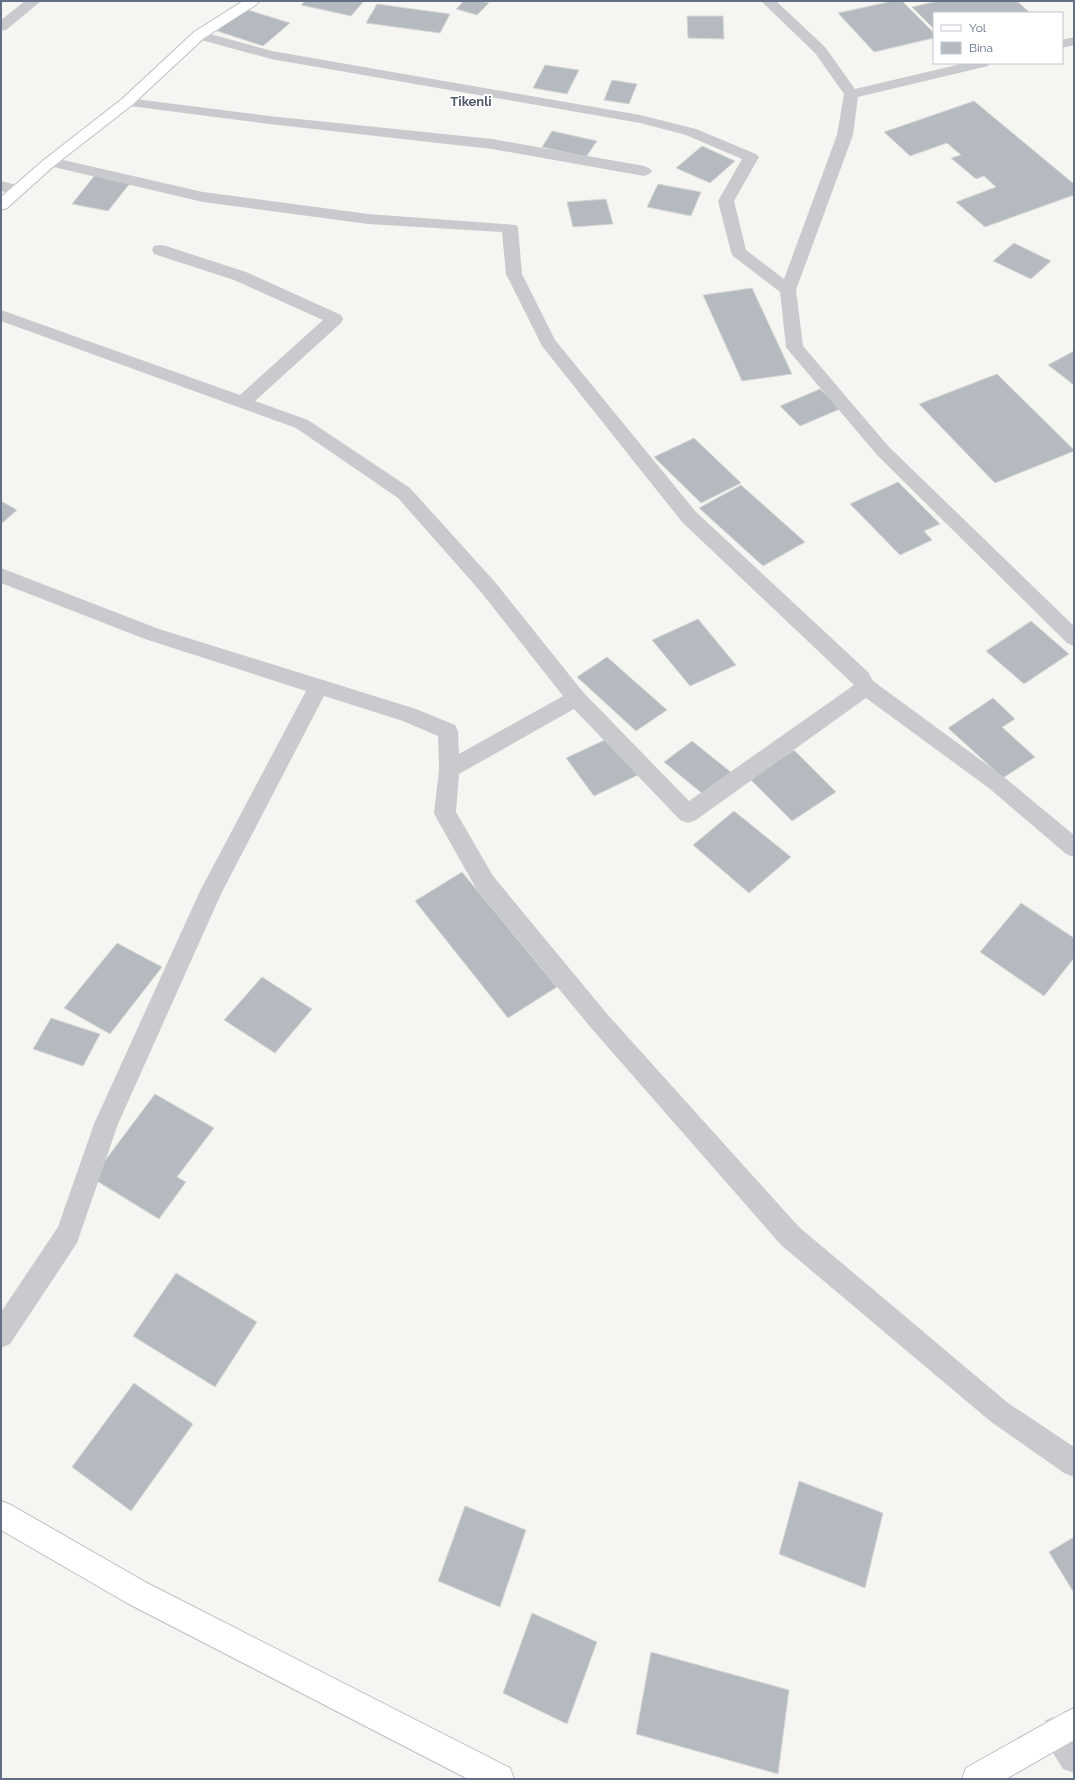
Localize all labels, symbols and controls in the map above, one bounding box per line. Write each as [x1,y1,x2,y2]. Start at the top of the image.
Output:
legend [933,12,1063,64]
text: Yol [969,21,987,35]
text: Bina [969,41,993,55]
district label: Tikenli [450,94,492,109]

